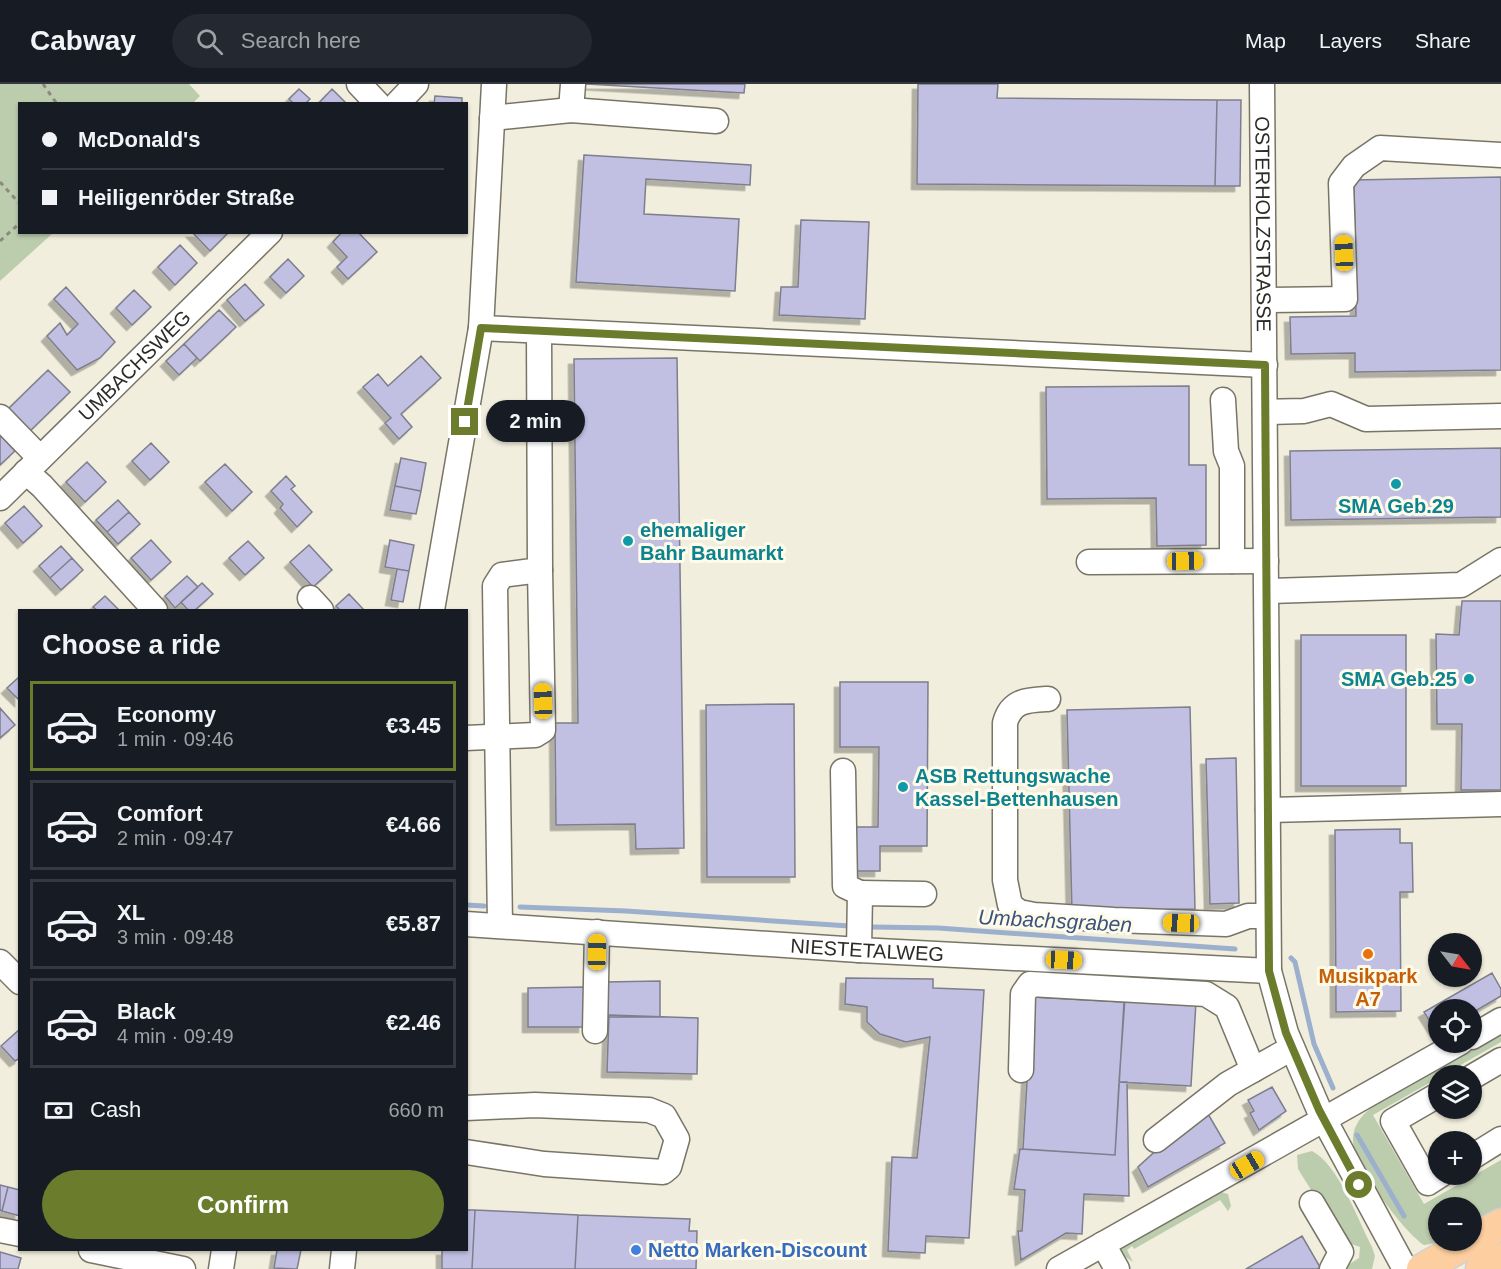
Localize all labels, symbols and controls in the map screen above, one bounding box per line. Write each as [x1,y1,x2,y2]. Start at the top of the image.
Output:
search box [172,14,592,68]
text: Cabway [30,25,136,56]
icon: search [193,25,226,58]
text: Search here [241,28,361,53]
text: Map [1245,29,1286,52]
text: Layers [1319,29,1382,52]
text: Share [1415,29,1471,52]
street label: OSTERHOLZSTRASSE [1251,116,1275,332]
text: McDonald's [78,127,201,152]
text: Heiligenröder Straße [78,185,294,210]
car [1334,235,1354,271]
street label: UMBACHSWEG [74,306,195,425]
callout: 2 min [486,401,585,443]
route end [451,408,478,435]
text: 2 min [509,410,562,432]
marker: SMA Geb.29 [1389,477,1403,491]
place label: SMA Geb.29 [1338,495,1454,517]
place label: ehemaliger Bahr Baumarkt [640,519,784,564]
marker: ehemaliger Bahr Baumarkt [621,534,635,548]
car [1167,552,1203,570]
text: Choose a ride [42,630,221,660]
place label: SMA Geb.25 [1341,668,1457,690]
marker: SMA Geb.25 [1462,672,1476,686]
car [533,683,553,719]
icon: car [45,699,99,753]
text: Economy [117,702,216,727]
text: €3.45 [386,713,441,738]
text: 1 min · 09:46 [117,728,234,750]
place label: ASB Rettungswache Kassel-Bettenhausen [915,765,1118,810]
marker: ASB Rettungswache Kassel-Bettenhausen [896,780,910,794]
icon: car [45,798,99,852]
text: Comfort [117,801,203,826]
text: €4.66 [386,812,441,837]
text: 2 min · 09:47 [117,827,234,849]
icon: car [45,897,99,951]
text: XL [117,900,145,925]
water label: Umbachsgraben [977,905,1133,936]
text: €5.87 [386,911,441,936]
car [1163,913,1199,933]
text: 3 min · 09:48 [117,926,234,948]
north arrow [1428,933,1482,987]
map controls [1428,933,1482,1251]
car [588,934,606,970]
street label: NIESTETALWEG [790,934,944,965]
marker: Musikpark A7 [1361,947,1375,961]
car [1046,950,1082,970]
place label: Musikpark A7 [1319,965,1418,1010]
icon: car [45,996,99,1050]
text: Black [117,999,176,1024]
button: locate [1428,999,1482,1053]
text: €2.46 [386,1010,441,1035]
text: 4 min · 09:49 [117,1025,234,1047]
button: layers [1428,1065,1482,1119]
icon: cash [42,1094,75,1127]
text: Cash [90,1097,141,1122]
text: 660 m [388,1099,444,1121]
button: + [1428,1131,1482,1185]
car [1227,1148,1267,1182]
button: Confirm [42,1170,444,1239]
route start [1345,1171,1372,1198]
button: − [1428,1197,1482,1251]
place label: Netto Marken-Discount [648,1239,867,1261]
marker: Netto Marken-Discount [629,1243,643,1257]

